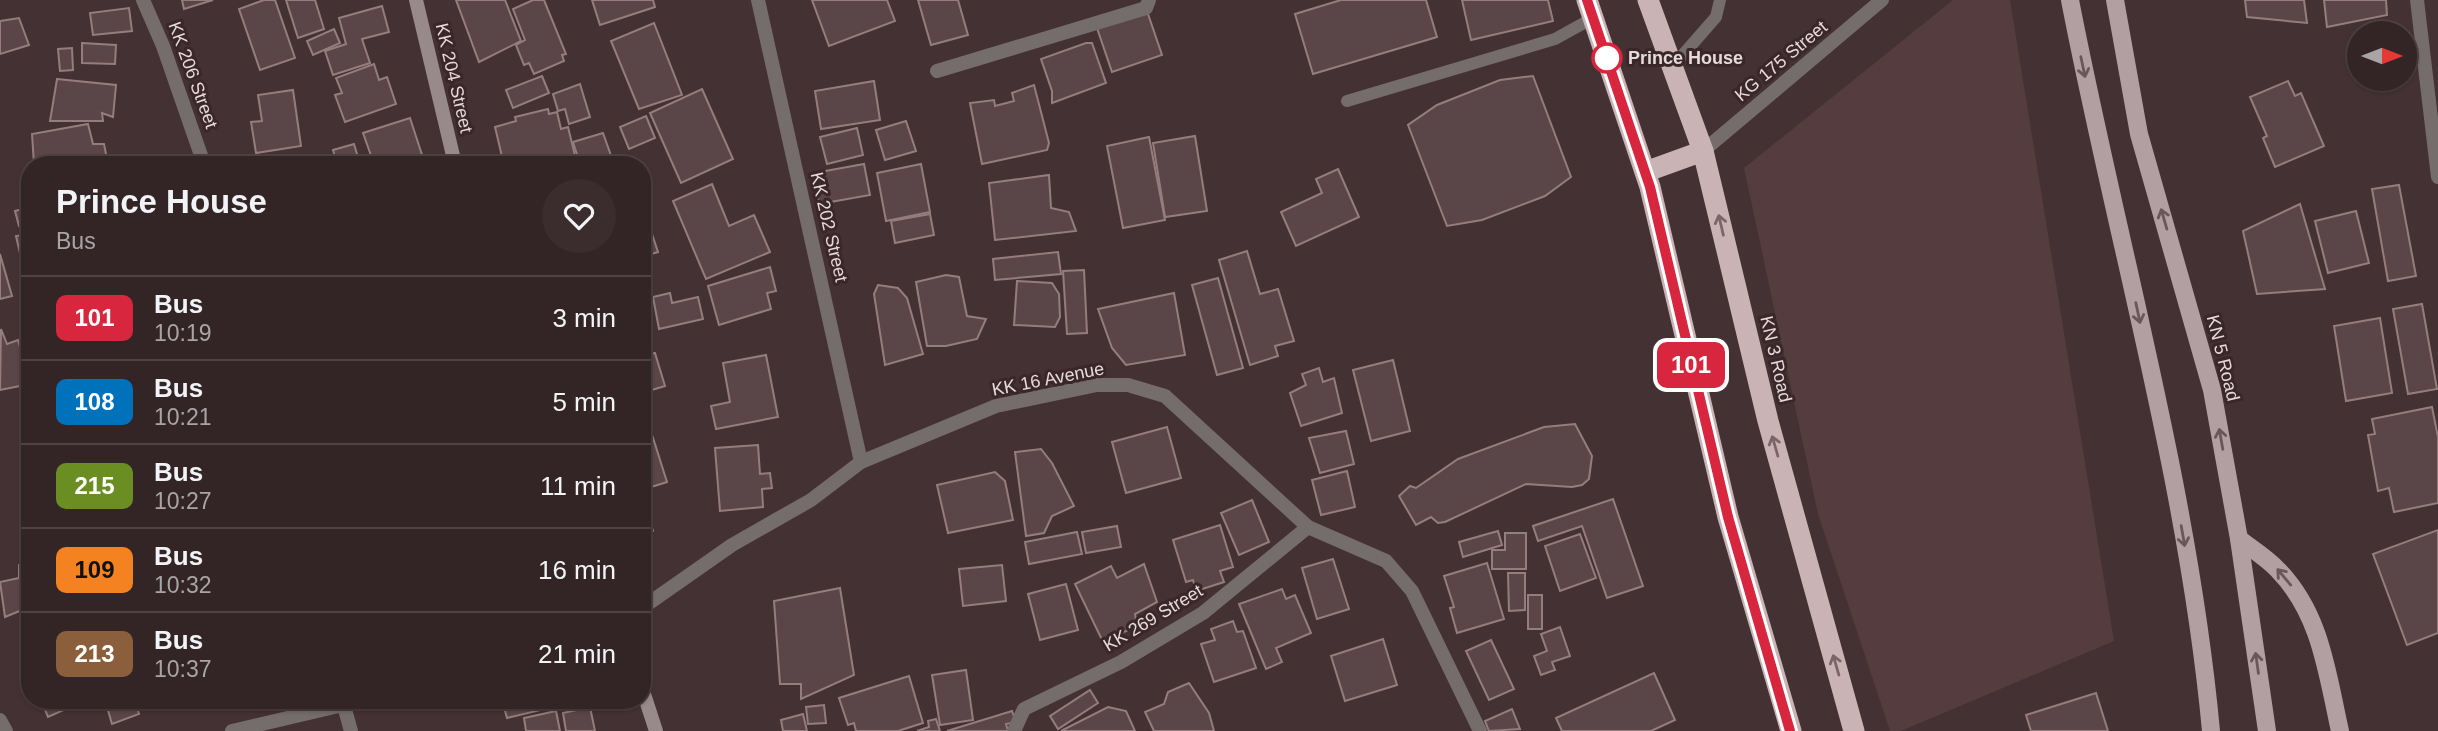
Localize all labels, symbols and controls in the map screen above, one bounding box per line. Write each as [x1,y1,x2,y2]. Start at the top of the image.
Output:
street label: KG 175 Street [1731,17,1831,105]
street label: KK 206 Street [164,19,222,131]
street label: KK 204 Street [432,21,476,135]
north arrow [2347,21,2417,91]
map controls [2347,21,2417,91]
marker: Prince House [1592,43,1622,73]
place label: Prince House [1628,48,1743,68]
one-way arrow [2077,55,2091,78]
street label: KK 202 Street [807,170,851,284]
button: heart [542,179,616,253]
text: Prince House [56,183,267,220]
one-way arrow [2156,208,2169,230]
one-way arrow [1714,214,1727,237]
text: Bus [56,228,96,254]
text: Bus [154,289,203,319]
one-way arrow [2131,301,2145,324]
text: 3 min [552,303,616,333]
text: 101 [74,304,115,331]
street label: KN 5 Road [2203,313,2243,403]
street label: KN 3 Road [1756,314,1796,404]
text: 10:19 [154,320,212,346]
line badge: 101 [1651,342,1731,388]
text: 101 [1671,351,1711,378]
street label: KK 16 Avenue [990,358,1106,400]
text: Bus [154,373,203,403]
text: 5 min [552,387,616,417]
text: 108 [74,388,115,415]
text: 10:21 [154,404,212,430]
one-way arrow [2213,428,2227,451]
one-way arrow [1767,435,1780,457]
text: Bus [154,457,203,487]
text: 11 min [540,471,616,501]
text: 215 [74,472,115,499]
text: 10:27 [154,488,212,514]
one-way arrow [2177,524,2191,547]
text: Bus [154,541,203,571]
text: 16 min [538,555,616,585]
text: 109 [74,556,115,583]
one-way arrow [2276,568,2292,586]
text: 10:32 [154,572,212,598]
street label: KK 269 Street [1100,581,1206,655]
text: Bus [154,625,203,655]
text: 21 min [538,639,616,669]
text: 213 [74,640,115,667]
one-way arrow [2250,653,2263,675]
one-way arrow [1829,654,1842,677]
text: 10:37 [154,656,212,682]

